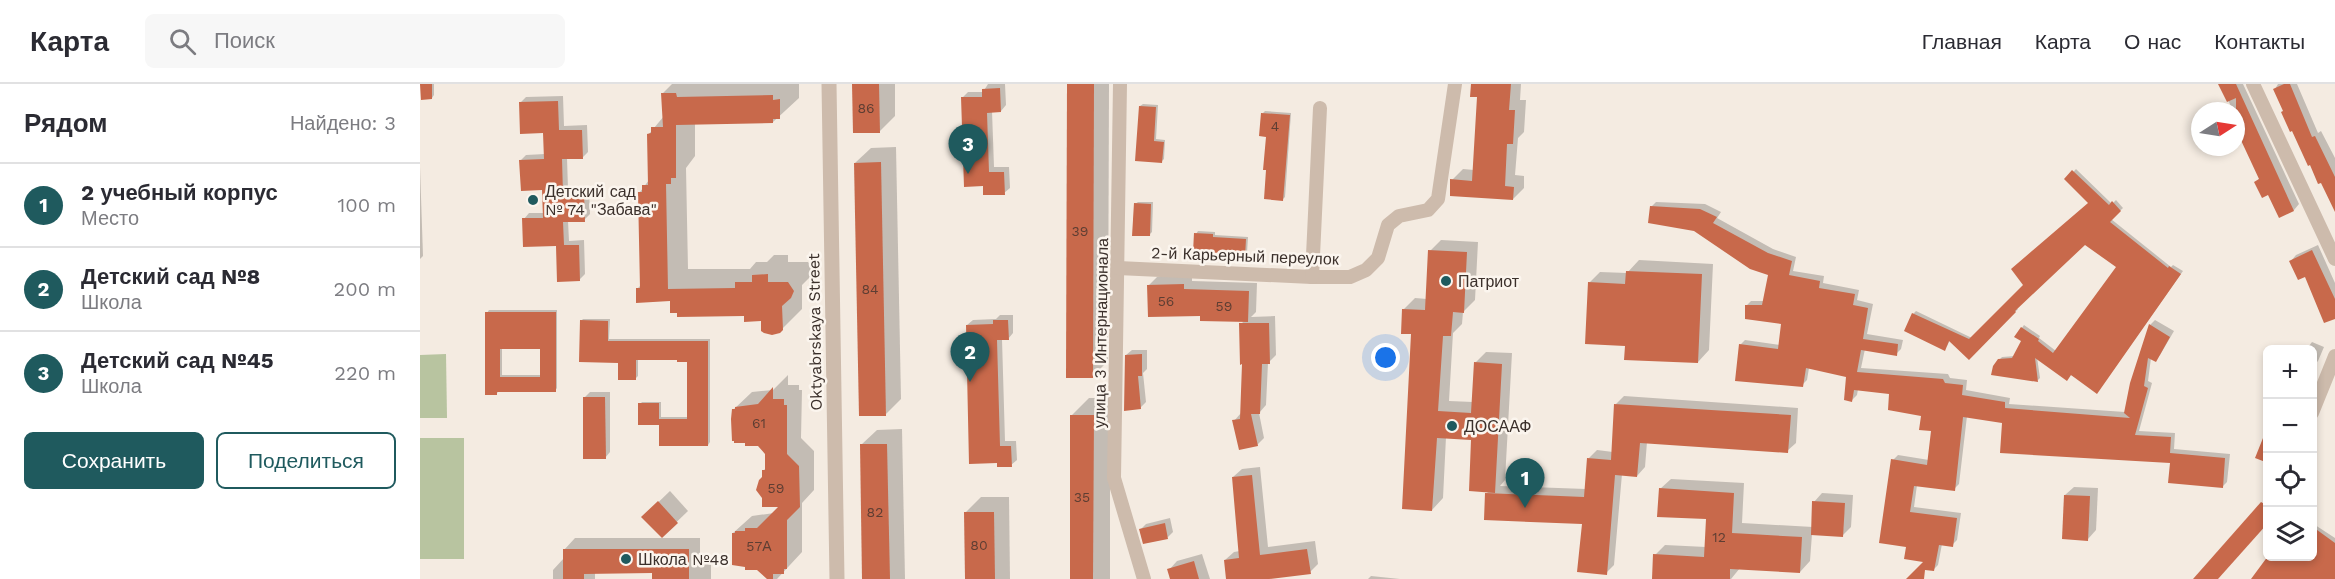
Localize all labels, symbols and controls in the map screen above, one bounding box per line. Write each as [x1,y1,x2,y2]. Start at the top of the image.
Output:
search box [145,14,565,68]
text: Карта [30,25,109,58]
icon: search [166,25,199,58]
text: Поиск [214,28,275,53]
text: Главная [1922,29,2002,54]
text: Карта [2035,29,2091,54]
text: О нас [2124,29,2181,54]
text: Контакты [2214,29,2305,54]
house number: 86 [857,100,875,116]
north arrow [2191,102,2245,156]
text: Рядом [24,108,107,138]
text: Найдено: 3 [290,111,396,135]
house number: 4 [1271,118,1279,134]
pin: 3 [948,124,988,174]
text: 2 учебный корпус [81,180,278,205]
place label: Детский сад № 74 "Забава" [545,182,657,219]
text: 1 [39,193,48,217]
text: 100 m [337,193,396,217]
marker: Детский сад № 74 "Забава" [526,193,540,207]
text: Место [81,206,139,230]
house number: 39 [1072,223,1088,239]
street label: улица 3 Интернационала [1090,238,1112,428]
street label: 2-й Карьерный переулок [1151,243,1340,269]
street label: Oktyabrskaya Street [804,253,826,411]
text: Детский сад №8 [81,264,260,289]
place label: Патриот [1458,272,1520,291]
marker: Патриот [1439,274,1453,288]
text: 2 [38,277,49,301]
text: 200 m [334,277,396,301]
house number: 84 [861,281,879,297]
text: Школа [81,290,142,314]
house number: 56 [1158,293,1174,309]
house number: 59 [1216,298,1232,314]
pin: 2 [950,332,990,382]
your location [1371,343,1400,372]
map controls [2263,345,2317,561]
button: + [2263,345,2317,399]
text: Детский сад №45 [81,348,274,373]
text: 3 [38,361,49,385]
text: 220 m [334,361,396,385]
text: Школа [81,374,142,398]
button: − [2263,399,2317,453]
house number: 61 [752,415,766,431]
place label: ДОСААФ [1464,417,1531,436]
marker: ДОСААФ [1445,419,1459,433]
button: Сохранить [24,432,204,489]
button: Поделиться [216,432,396,489]
button: locate [2263,453,2317,507]
pin: 1 [1506,458,1544,508]
house number: 59 [768,480,784,496]
house number: 35 [1074,489,1090,505]
house number: 82 [867,504,883,520]
button: layers [2263,507,2317,561]
house number: 12 [1712,529,1726,545]
house number: 80 [970,537,988,553]
house number: 57А [746,538,772,554]
place label: Школа №48 [638,550,729,569]
marker: Школа №48 [619,552,633,566]

